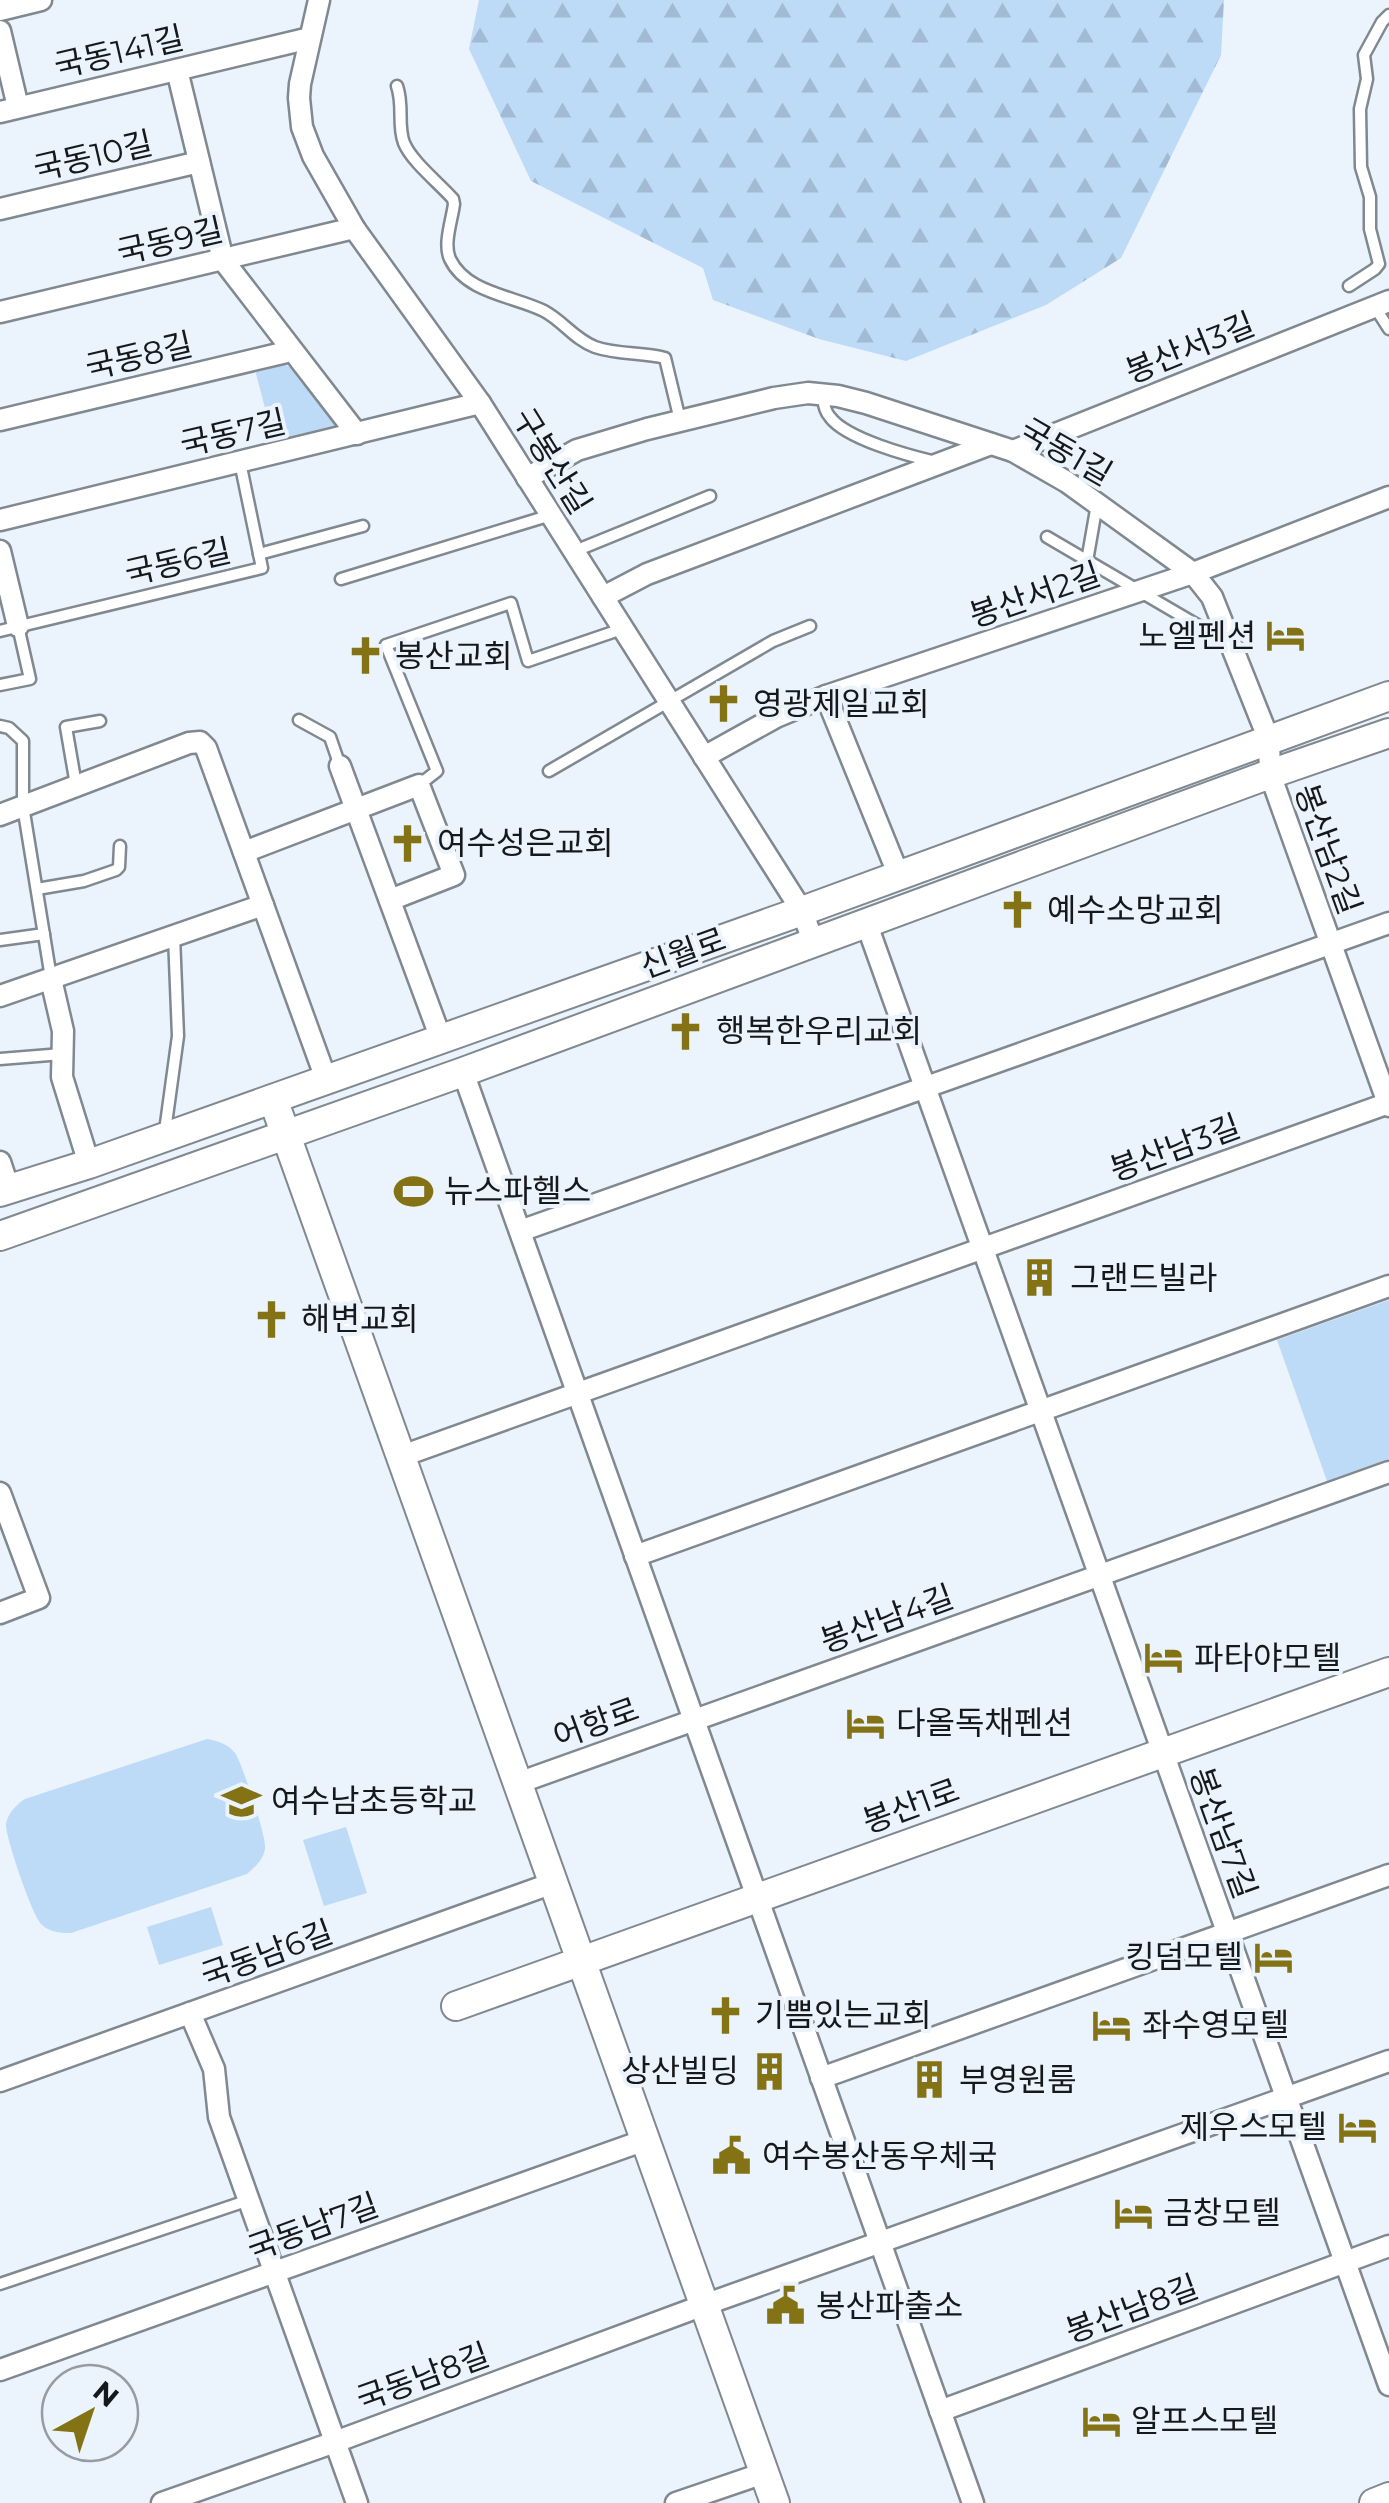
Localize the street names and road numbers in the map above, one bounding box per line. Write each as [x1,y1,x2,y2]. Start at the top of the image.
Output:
street label: 국동141길 [50,18,187,85]
street label: 국동10길 [30,123,156,188]
street label: 국동9길 [113,209,227,272]
street label: 봉산서3길 [1120,304,1260,391]
street label: 국동8길 [82,324,196,387]
street label: 구봉산길 [505,400,600,521]
street label: 국동7길 [176,401,289,464]
street label: 국동1길 [1013,410,1119,493]
street label: 국동6길 [121,530,235,593]
street label: 봉산서2길 [964,554,1105,635]
street label: 봉산남2길 [1287,778,1370,919]
street label: 신월로 [635,919,731,986]
street label: 봉산남3길 [1104,1106,1245,1189]
street label: 봉산남4길 [815,1576,959,1661]
street label: 어항로 [548,1689,644,1756]
street label: 봉산남7길 [1182,1762,1265,1904]
street label: 봉산1로 [857,1770,964,1841]
street label: 국동남6길 [196,1912,338,1995]
street label: 국동남7길 [242,2185,384,2268]
street label: 봉산남8길 [1060,2267,1203,2350]
street label: 국동남8길 [351,2335,494,2418]

